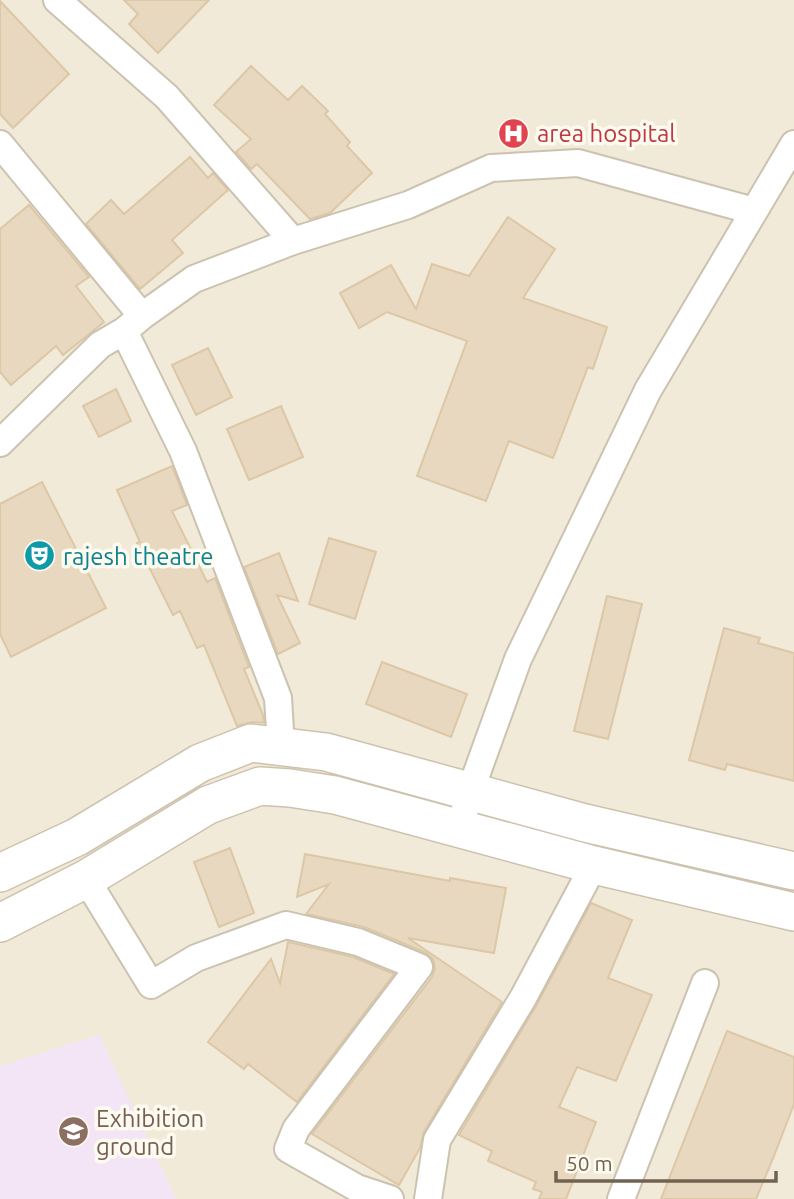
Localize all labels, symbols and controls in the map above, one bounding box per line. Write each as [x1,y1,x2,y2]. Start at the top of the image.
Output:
hospital icon: area hospital [497,116,531,150]
place label: area hospital [537,120,676,147]
theatre icon: rajesh theatre [23,539,57,573]
place label: rajesh theatre [63,543,214,570]
place label: Exhibition ground [96,1105,204,1160]
school or university icon: Exhibition ground [56,1115,90,1149]
scale bar [556,1140,776,1184]
text: 50 m [566,1151,613,1175]

